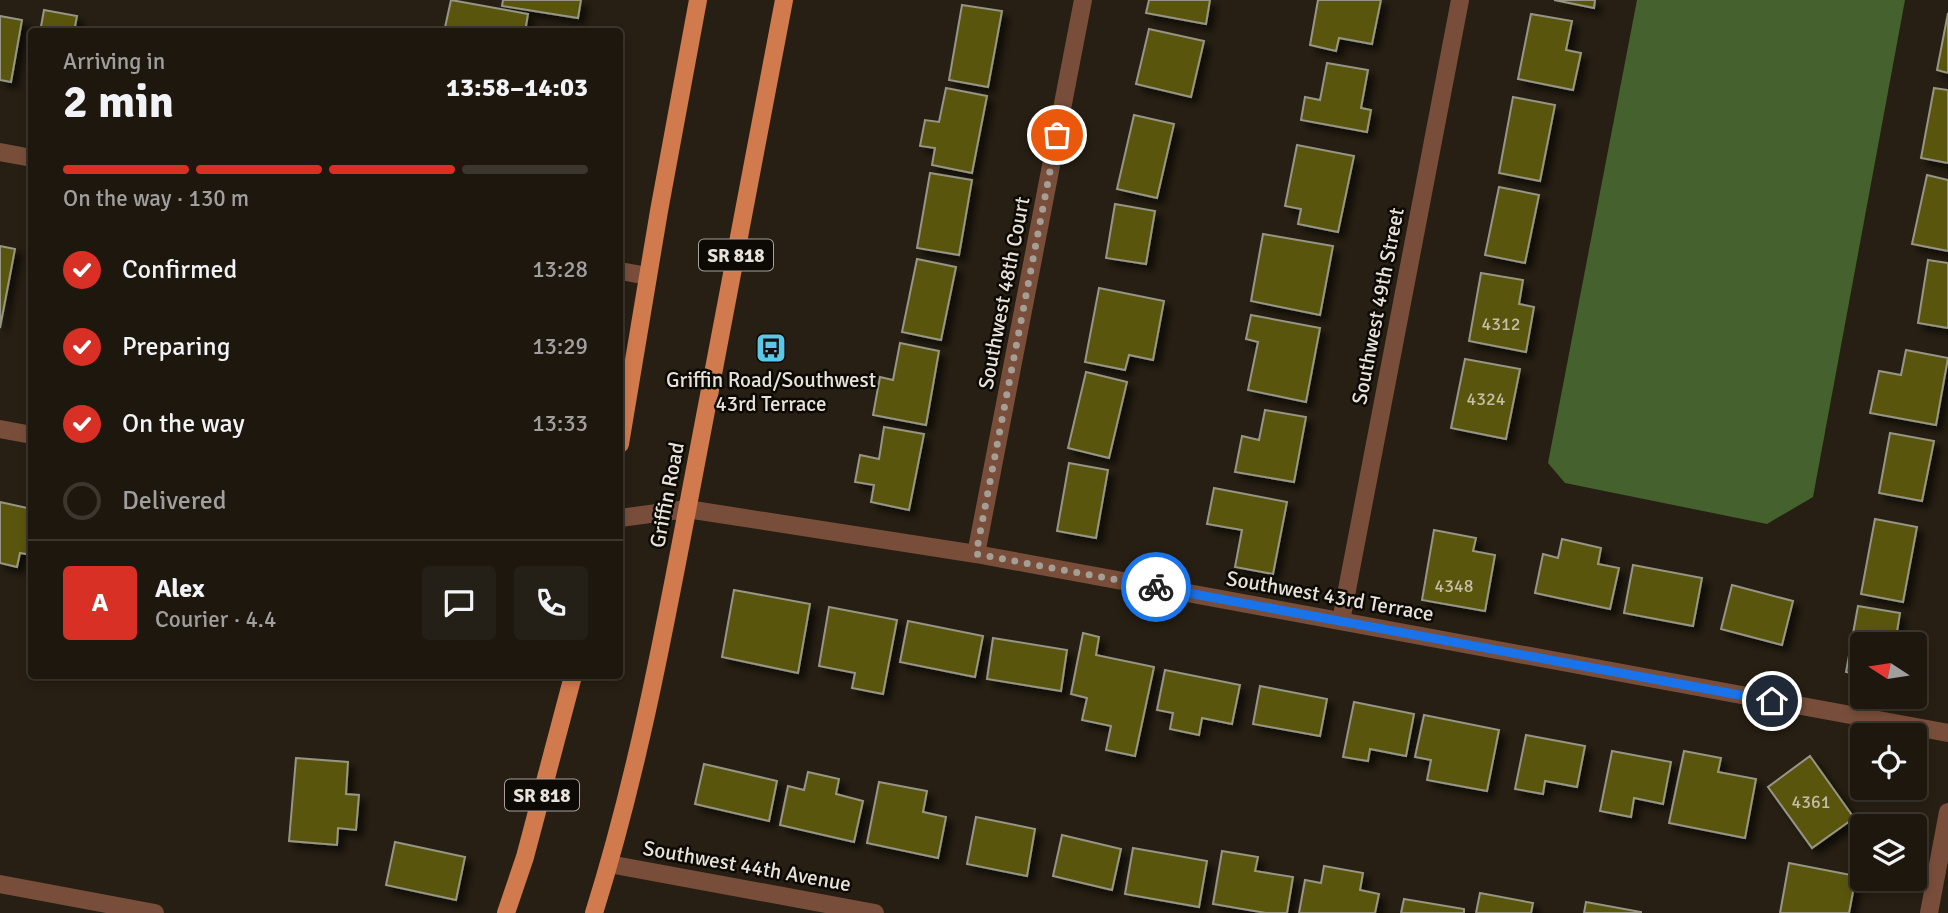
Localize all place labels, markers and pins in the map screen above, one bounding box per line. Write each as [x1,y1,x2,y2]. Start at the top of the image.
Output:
pin [1027,105,1087,165]
bus stop icon: Griffin Road/Southwest 43rd Terrace [754,331,788,365]
place label: Griffin Road/Southwest 43rd Terrace [666,367,876,417]
pin [1742,671,1802,731]

